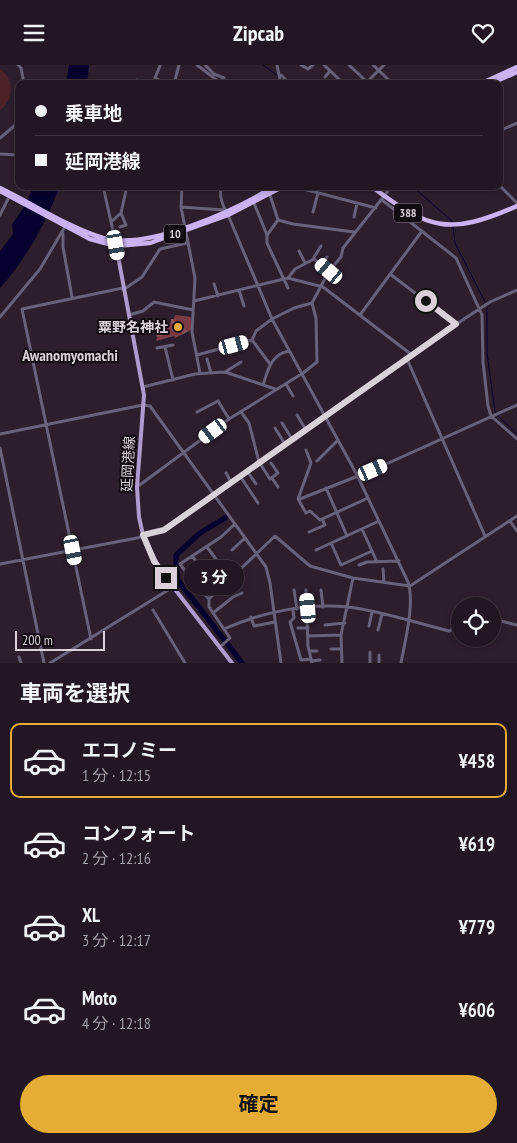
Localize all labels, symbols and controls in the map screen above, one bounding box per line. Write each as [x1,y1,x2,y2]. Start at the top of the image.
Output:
icon: menu [20,19,48,47]
text: Zipcab [233,19,284,47]
icon: heart [469,19,497,47]
text: 乗車地 [65,101,122,125]
text: 延岡港線 [65,149,141,173]
road number: 388 [394,203,422,223]
road number: 10 [164,225,186,243]
car [106,229,125,261]
car [312,256,345,286]
route start [415,290,437,312]
place label: 粟野名神社 [98,318,168,336]
marker: 粟野名神社 [172,321,184,333]
car [217,334,250,356]
district label: Awanomyomachi [21,345,118,365]
car [196,416,229,446]
street label: 延岡港線 [118,436,138,492]
car [356,457,389,483]
car [62,534,83,566]
callout: 3 分 [184,561,244,595]
route end [155,567,177,589]
text: 3 分 [201,567,227,587]
car [299,592,316,624]
map controls [451,597,501,647]
button: locate [451,597,501,647]
scale bar [15,628,105,651]
text: 200 m [22,631,53,649]
text: 車両を選択 [20,679,130,707]
icon: car [22,738,67,783]
text: エコノミー [82,738,177,762]
text: ¥458 [459,749,495,773]
text: 1 分 · 12:15 [82,765,151,785]
icon: car [22,821,67,866]
text: コンフォート [82,821,195,845]
text: ¥619 [459,832,495,856]
text: 2 分 · 12:16 [82,848,151,868]
text: XL [82,903,100,927]
icon: car [22,904,67,949]
text: ¥779 [459,915,495,939]
text: 3 分 · 12:17 [82,930,151,950]
text: Moto [82,986,117,1010]
icon: car [22,987,67,1032]
text: ¥606 [459,998,495,1022]
text: 4 分 · 12:18 [82,1013,151,1033]
button: 確定 [20,1075,497,1133]

